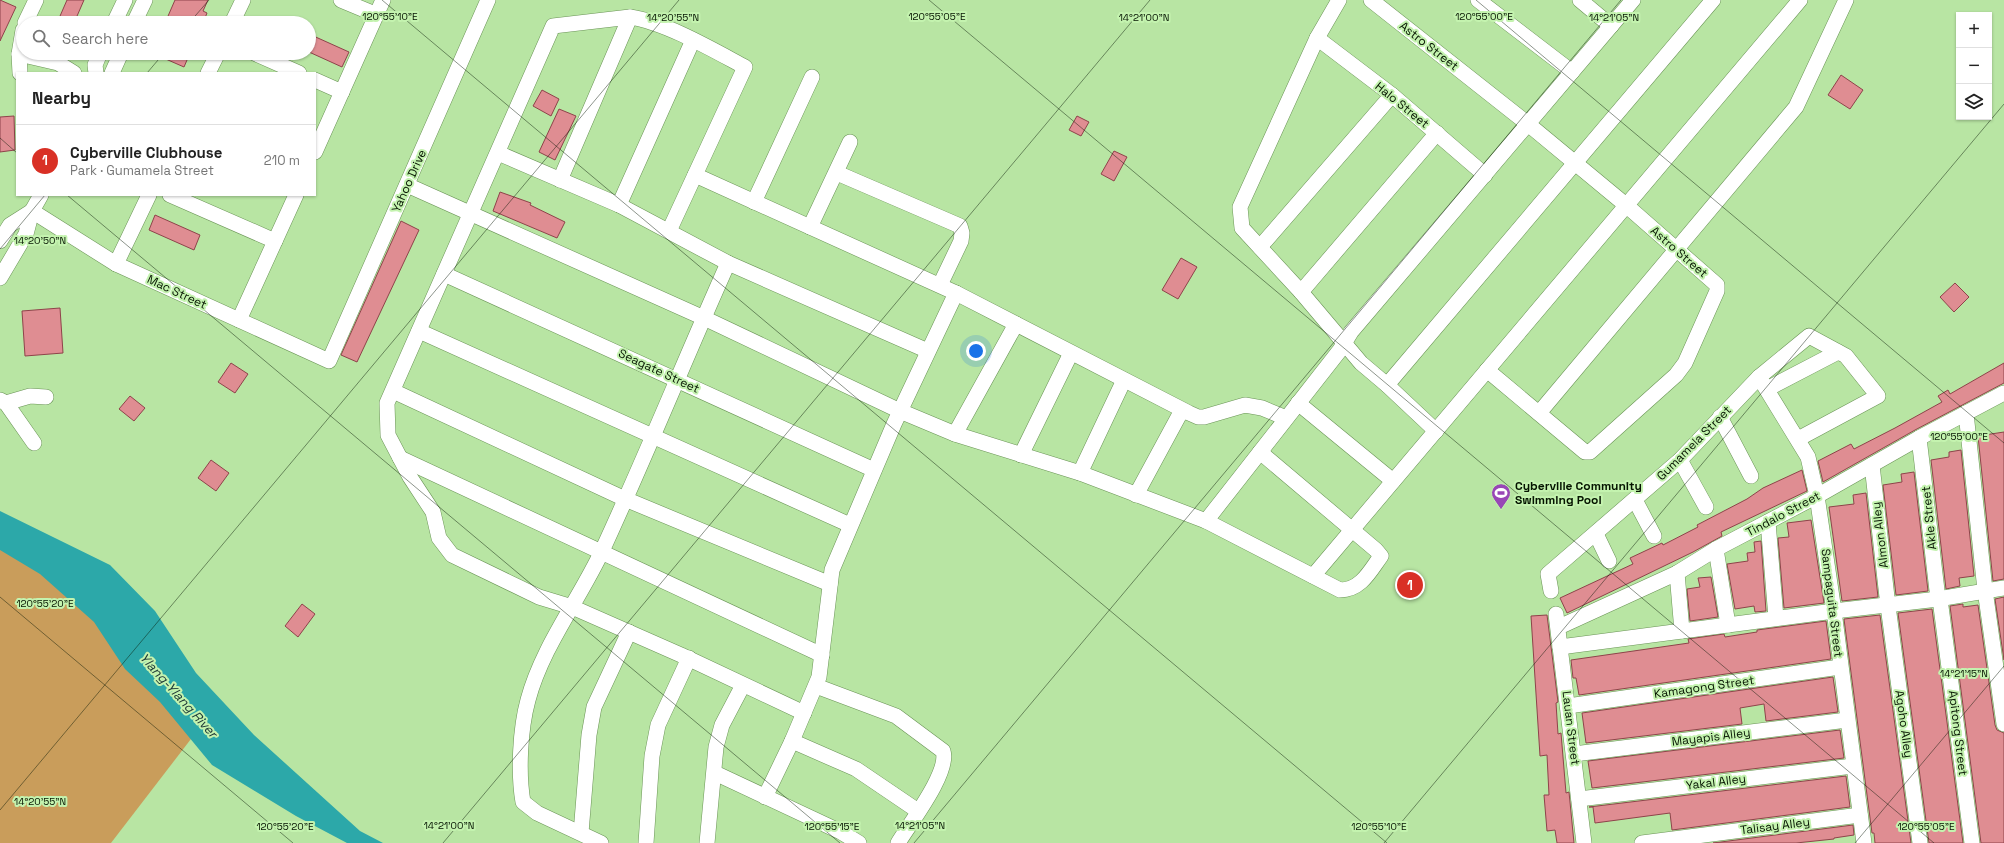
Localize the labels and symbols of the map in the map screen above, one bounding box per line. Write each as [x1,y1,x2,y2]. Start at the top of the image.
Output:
text: 120°55'10"E [362,10,418,23]
text: 120°55'05"E [908,10,966,23]
text: 120°55'00"E [1455,10,1513,23]
text: 14°20'55"N [647,11,699,24]
text: 14°21'00"N [1119,11,1169,24]
text: 14°21'05"N [1589,11,1639,24]
street label: Astro Street [1396,18,1462,74]
street label: Halo Street [1372,78,1432,132]
street label: Yahoo Drive [388,147,430,215]
street label: Astro Street [1647,223,1711,281]
text: 14°20'50"N [14,234,66,247]
street label: Mac Street [145,271,209,313]
your location [966,341,986,361]
street label: Seagate Street [616,345,702,397]
street label: Gumamela Street [1653,402,1735,484]
text: 120°55'00"E [1930,430,1988,443]
place label: Cyberville Community Swimming Pool [1515,478,1642,508]
sports icon: Cyberville Community Swimming Pool [1490,482,1512,510]
street label: Akle Street [1918,485,1940,551]
street label: Tindalo Street [1743,488,1823,540]
street label: Almon Alley [1868,501,1892,569]
street label: Sampaguita Street [1817,548,1847,658]
pin: 1 [1397,570,1423,600]
text: 120°55'20"E [16,597,74,610]
water label: Ylang-Ylang River [136,649,223,743]
text: 14°21'15"N [1940,667,1988,680]
street label: Kamagong Street [1653,672,1755,702]
street label: Agoho Alley [1891,689,1917,759]
street label: Apitong Street [1945,689,1971,777]
street label: Lauan Street [1559,690,1583,766]
street label: Mayapis Alley [1671,724,1751,750]
street label: Yakal Alley [1685,770,1747,794]
text: 14°20'55"N [14,795,66,808]
street label: Talisay Alley [1739,814,1811,838]
text: 14°21'00"N [424,819,474,832]
text: 14°21'05"N [895,819,945,832]
text: 120°55'20"E [256,820,314,833]
text: 120°55'15"E [805,820,860,833]
text: 120°55'10"E [1351,820,1407,833]
text: 120°55'05"E [1897,820,1955,833]

